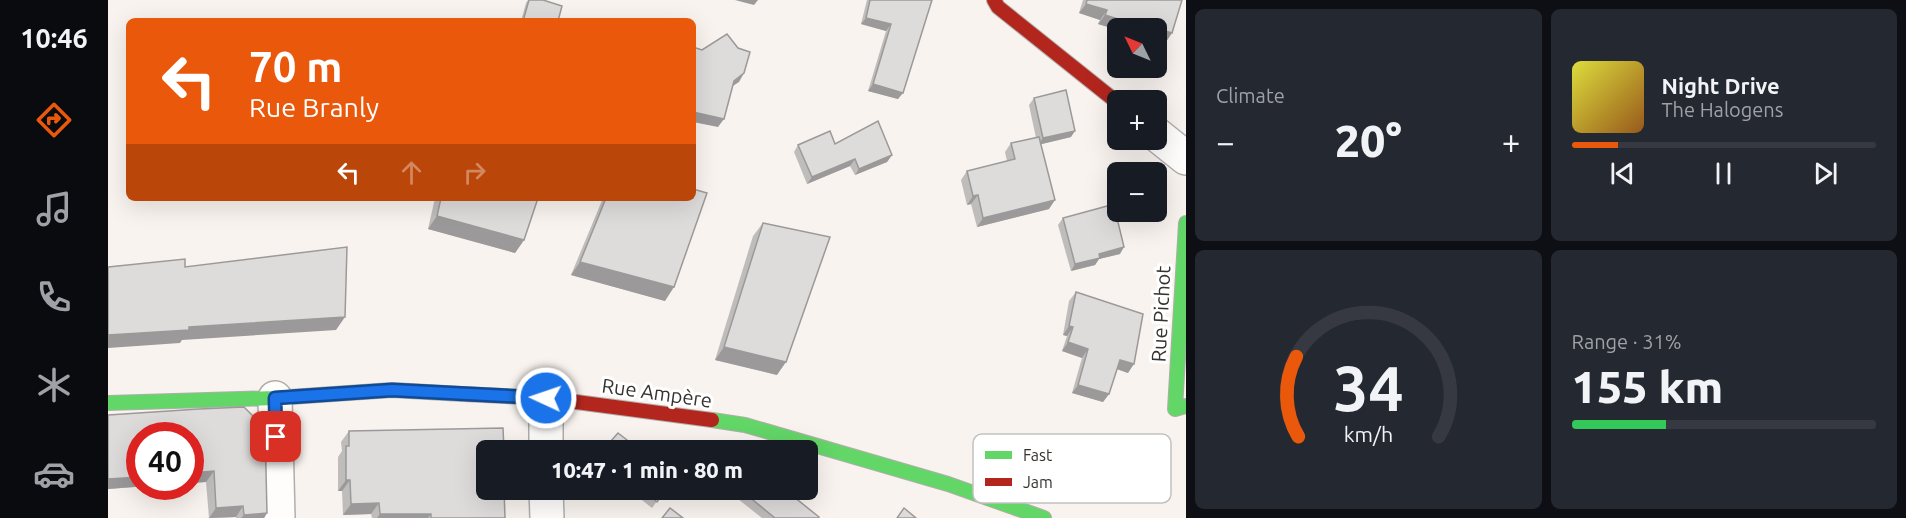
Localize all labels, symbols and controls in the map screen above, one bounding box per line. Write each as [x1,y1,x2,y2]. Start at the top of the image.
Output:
north arrow [1107,18,1167,78]
map controls [1107,18,1167,222]
text: 10:46 [20,23,88,53]
icon: left [150,42,228,120]
text: 70 m [249,43,343,90]
text: Night Drive [1662,73,1780,98]
text: Climate [1216,84,1285,107]
button: + [1107,90,1167,150]
text: Rue Branly [249,92,379,122]
text: The Halogens [1662,98,1783,121]
icon: directions [33,99,75,141]
text: 20° [1335,115,1402,166]
text: − [1216,123,1235,160]
text: + [1502,123,1520,160]
icon: left [332,156,365,189]
icon: ahead [395,156,428,189]
icon: right [458,156,491,189]
icon: previous [1606,157,1639,190]
icon: pause [1707,157,1740,190]
icon: next [1809,157,1842,190]
button: − [1107,162,1167,222]
icon: music [33,188,75,230]
street label: Rue Pichot [1146,265,1175,363]
icon: phone [33,276,75,318]
text: Range · 31% [1572,330,1682,353]
text: 34 [1333,353,1403,423]
text: 155 km [1572,361,1723,412]
icon: climate [33,364,75,406]
position arrow [514,366,578,430]
street label: Rue Ampère [600,373,714,412]
pin [250,411,301,462]
icon: arrive [259,420,292,453]
speed limit sign: 40 [126,422,204,500]
text: km/h [1343,422,1393,446]
legend [973,434,1171,503]
text: Fast [1023,446,1053,464]
icon: car [33,453,75,495]
text: 10:47 · 1 min · 80 m [551,457,743,482]
text: Jam [1023,473,1053,491]

